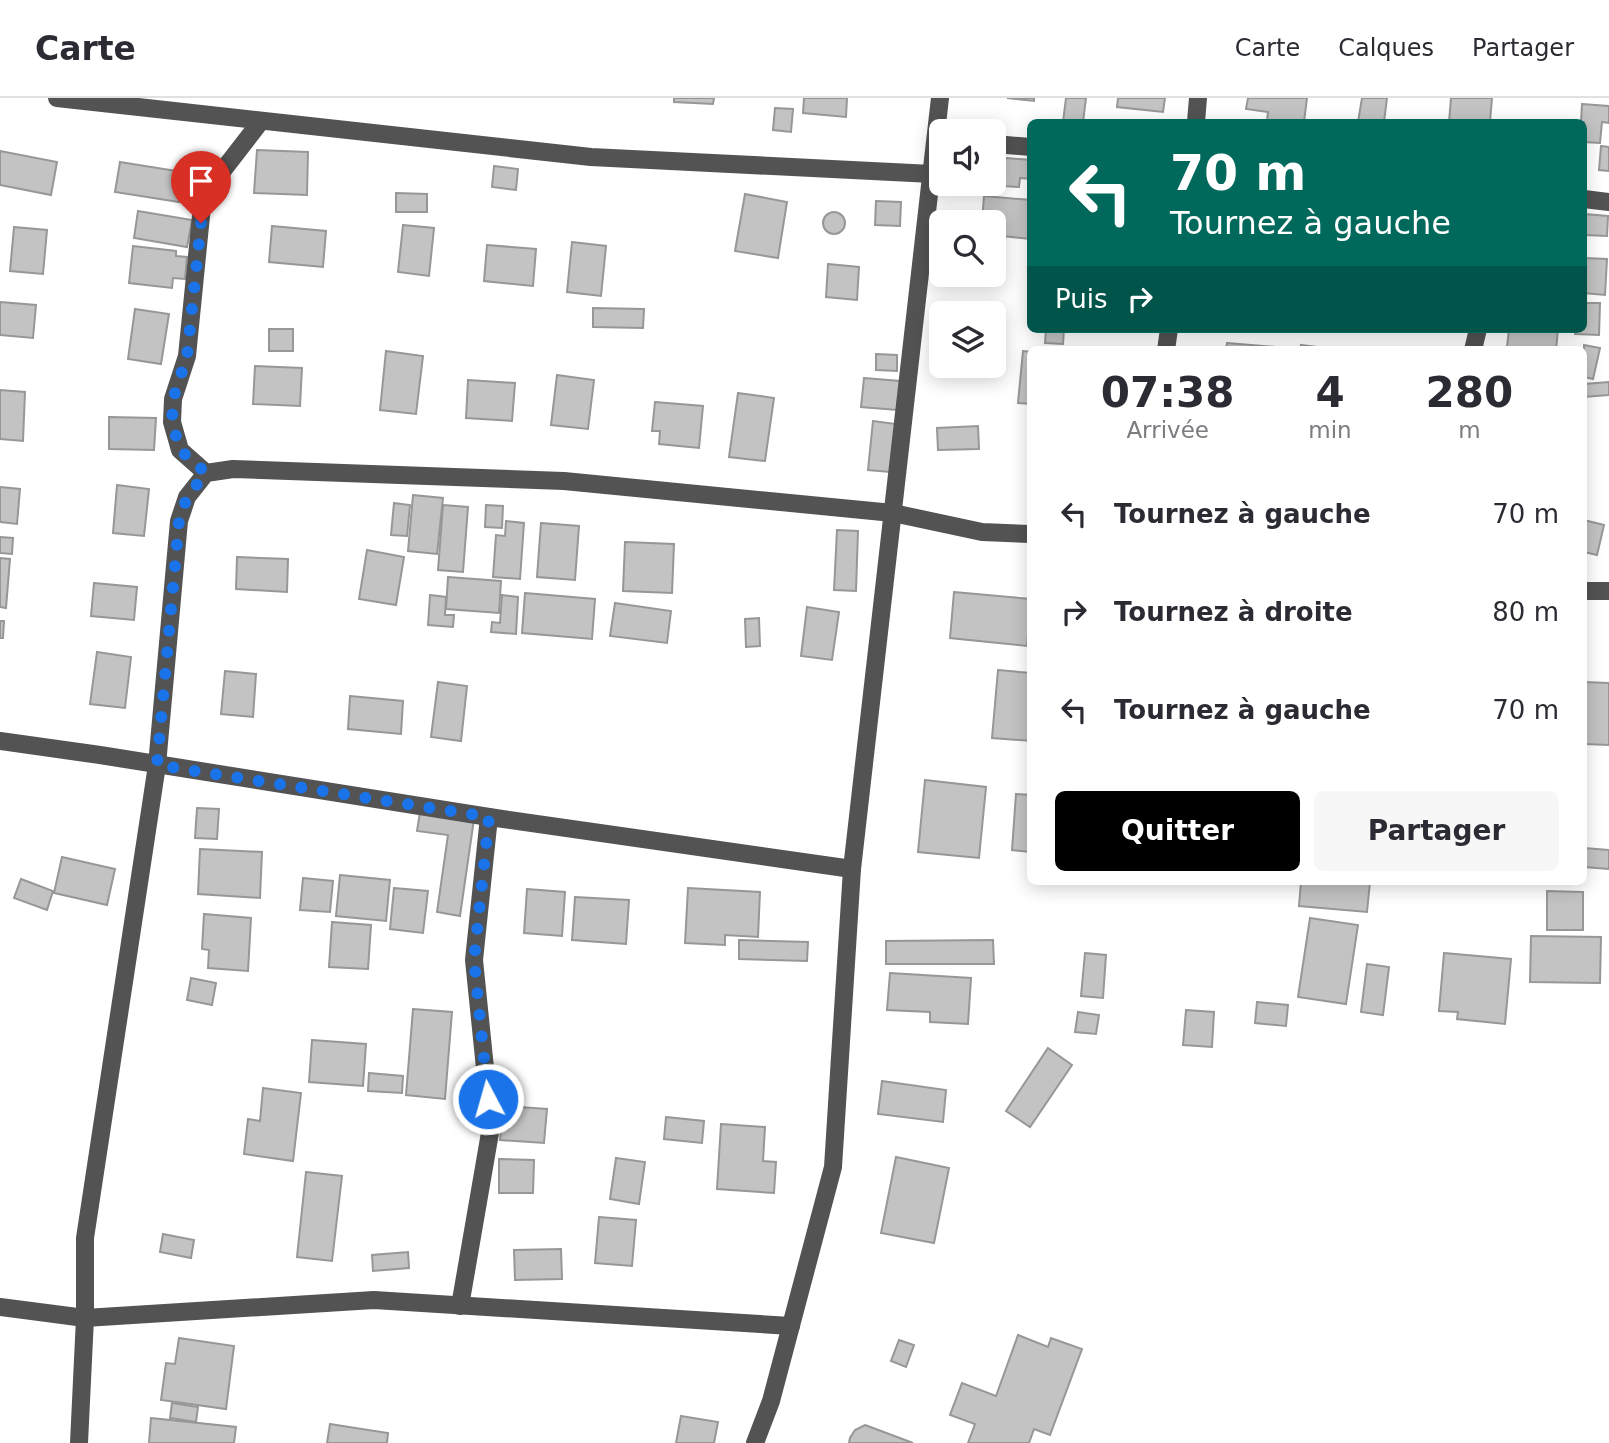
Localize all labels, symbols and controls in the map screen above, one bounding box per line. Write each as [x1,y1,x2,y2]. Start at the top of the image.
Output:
text: Carte [35,29,136,68]
text: Carte [1235,34,1300,62]
text: Calques [1338,34,1434,62]
text: Partager [1472,34,1574,62]
map controls [929,119,1006,378]
button: sound [929,119,1006,196]
text: 70 m [1170,145,1306,202]
icon: left [1055,147,1146,238]
pin [171,151,231,223]
icon: arrive [182,162,220,200]
text: Tournez à gauche [1170,204,1451,242]
button: search [929,210,1006,287]
icon: right [1121,280,1159,318]
text: Puis [1055,284,1107,314]
button: layers [929,301,1006,378]
text: 07:38 [1101,368,1235,417]
text: 4 [1315,368,1345,417]
text: 280 [1426,368,1513,417]
text: Arrivée [1126,417,1209,443]
text: min [1308,417,1352,443]
text: m [1458,417,1481,443]
icon: left [1055,495,1093,533]
text: Tournez à gauche [1114,499,1371,529]
text: 70 m [1492,499,1559,529]
icon: right [1055,593,1093,631]
text: Tournez à droite [1114,597,1353,627]
text: 80 m [1492,597,1559,627]
icon: left [1055,691,1093,729]
text: Tournez à gauche [1114,695,1371,725]
text: 70 m [1492,695,1559,725]
button: Quitter [1055,791,1300,871]
button: Partager [1314,791,1559,871]
position arrow [451,1062,525,1136]

